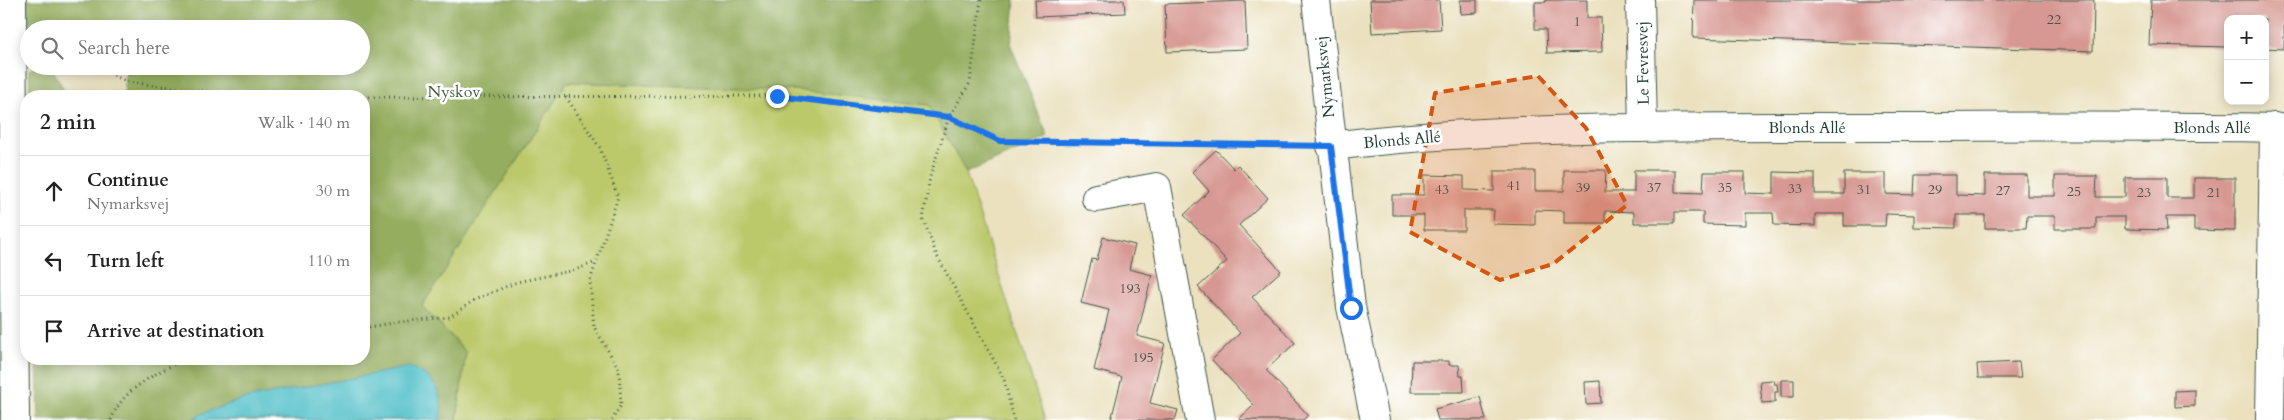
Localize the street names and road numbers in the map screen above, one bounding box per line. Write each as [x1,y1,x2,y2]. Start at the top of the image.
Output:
street label: Le Fevresvej [1631,21,1655,105]
street label: Nymarksvej [1310,35,1340,119]
street label: Blonds Allé [1768,117,1846,139]
street label: Blonds Allé [2173,117,2251,139]
street label: Blonds Allé [1362,126,1442,154]

